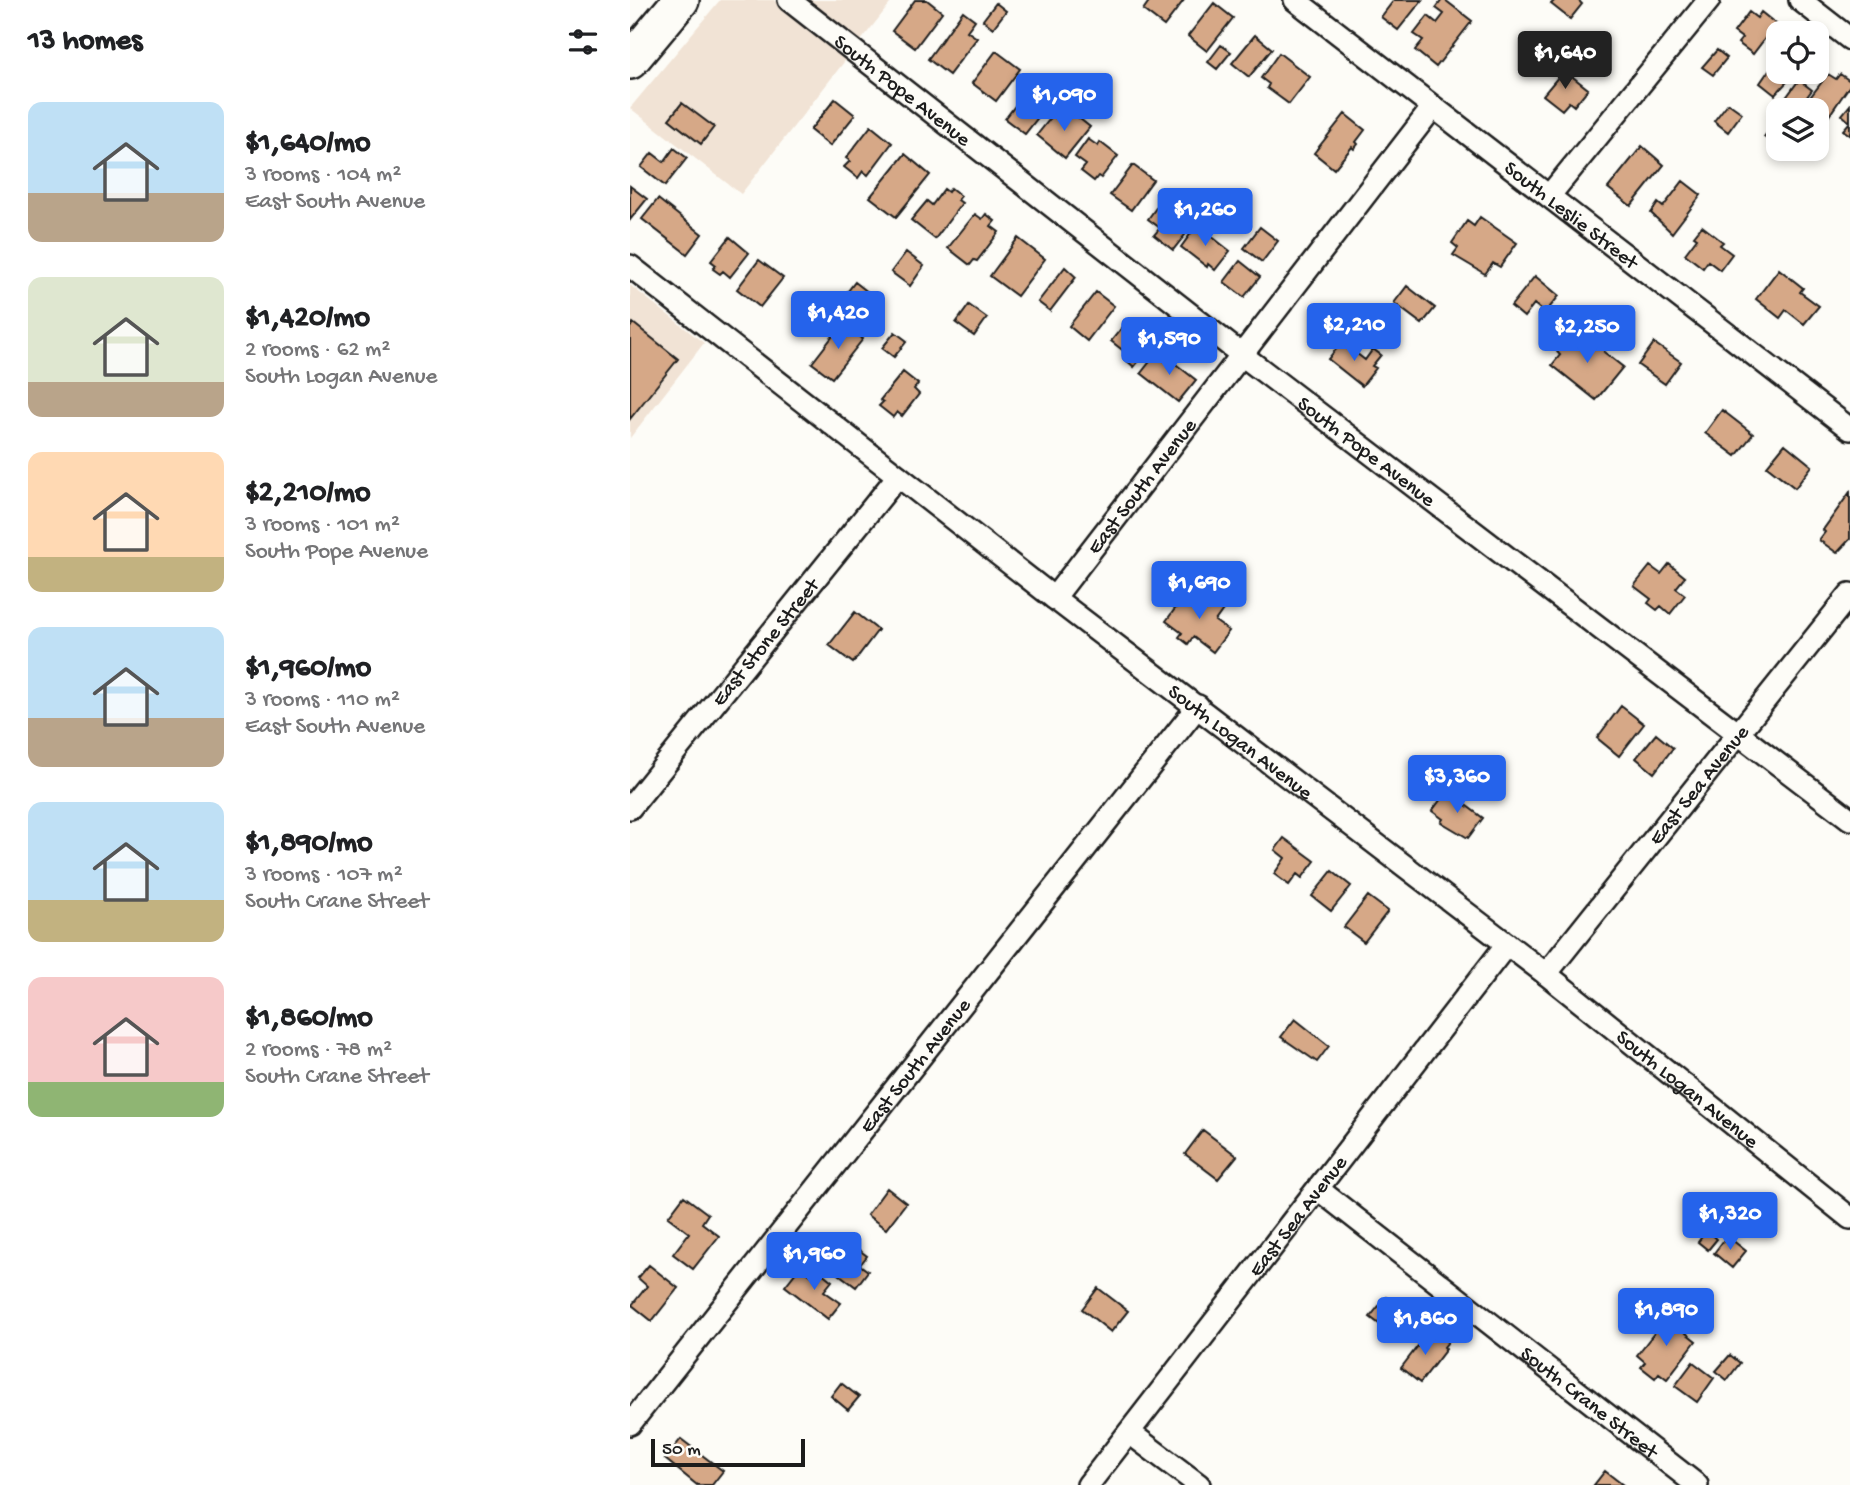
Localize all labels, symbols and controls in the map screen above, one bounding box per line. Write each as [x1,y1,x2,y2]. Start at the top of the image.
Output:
map controls [1766,21,1829,161]
button: locate [1766,21,1829,84]
icon: filters [564,23,602,61]
text: 13 homes [28,25,142,60]
street label: South Pope Avenue [827,31,975,154]
pin: $1,640 [1508,32,1622,91]
text: $1,640 [1534,40,1596,67]
pin: $1,090 [1007,74,1121,133]
text: $1,090 [1032,82,1096,109]
button: layers [1766,98,1829,161]
text: $1,640/mo [245,127,371,162]
icon: home [84,130,168,214]
street label: South Leslie Street [1498,157,1644,278]
text: 3 rooms · 104 m² [245,162,401,189]
pin: $1,260 [1148,188,1262,248]
text: East South Avenue [245,189,425,216]
text: $1,260 [1174,197,1236,224]
pin: $1,420 [781,292,895,351]
text: $1,420 [807,300,869,327]
text: $1,420/mo [245,302,370,337]
pin: $2,210 [1297,304,1411,363]
icon: home [84,305,168,389]
pin: $2,250 [1530,306,1644,365]
text: $2,210 [1323,312,1385,339]
text: $2,250 [1554,314,1620,341]
pin: $1,590 [1112,318,1226,377]
text: $1,590 [1137,326,1201,353]
text: 2 rooms · 62 m² [245,337,390,364]
text: South Logan Avenue [245,364,437,391]
street label: South Pope Avenue [1291,393,1440,515]
street label: East South Avenue [1083,414,1204,561]
text: $2,210/mo [245,477,371,512]
icon: home [84,480,168,564]
text: 3 rooms · 101 m² [245,512,400,539]
text: South Pope Avenue [245,539,428,566]
pin: $1,690 [1142,562,1256,621]
text: $1,690 [1167,570,1231,597]
street label: East Stone Street [708,573,828,713]
text: $1,960/mo [245,652,371,687]
icon: home [84,655,168,739]
street label: South Logan Avenue [1162,680,1317,808]
text: 3 rooms · 110 m² [245,687,400,714]
text: East South Avenue [245,714,425,741]
street label: East Sea Avenue [1645,721,1757,851]
pin: $3,360 [1400,756,1514,815]
text: $3,360 [1424,764,1490,791]
text: $1,890/mo [245,827,373,862]
icon: home [84,830,168,914]
text: 3 rooms · 107 m² [245,862,403,889]
text: South Crane Street [245,889,429,916]
street label: East South Avenue [856,994,978,1139]
text: $1,860/mo [245,1002,373,1037]
icon: home [84,1005,168,1089]
street label: South Logan Avenue [1610,1026,1763,1156]
text: 2 rooms · 78 m² [245,1037,392,1064]
text: South Crane Street [245,1064,429,1091]
street label: East Sea Avenue [1245,1151,1355,1283]
pin: $1,320 [1673,1192,1787,1252]
text: $1,320 [1698,1201,1762,1228]
pin: $1,960 [757,1232,871,1292]
text: $1,960 [782,1241,846,1268]
pin: $1,890 [1609,1288,1723,1348]
text: $1,890 [1634,1297,1698,1324]
pin: $1,860 [1368,1298,1482,1357]
text: $1,860 [1393,1306,1457,1333]
street label: South Crane Street [1514,1343,1663,1467]
scale bar [651,1436,805,1468]
text: 50 m [662,1439,701,1462]

